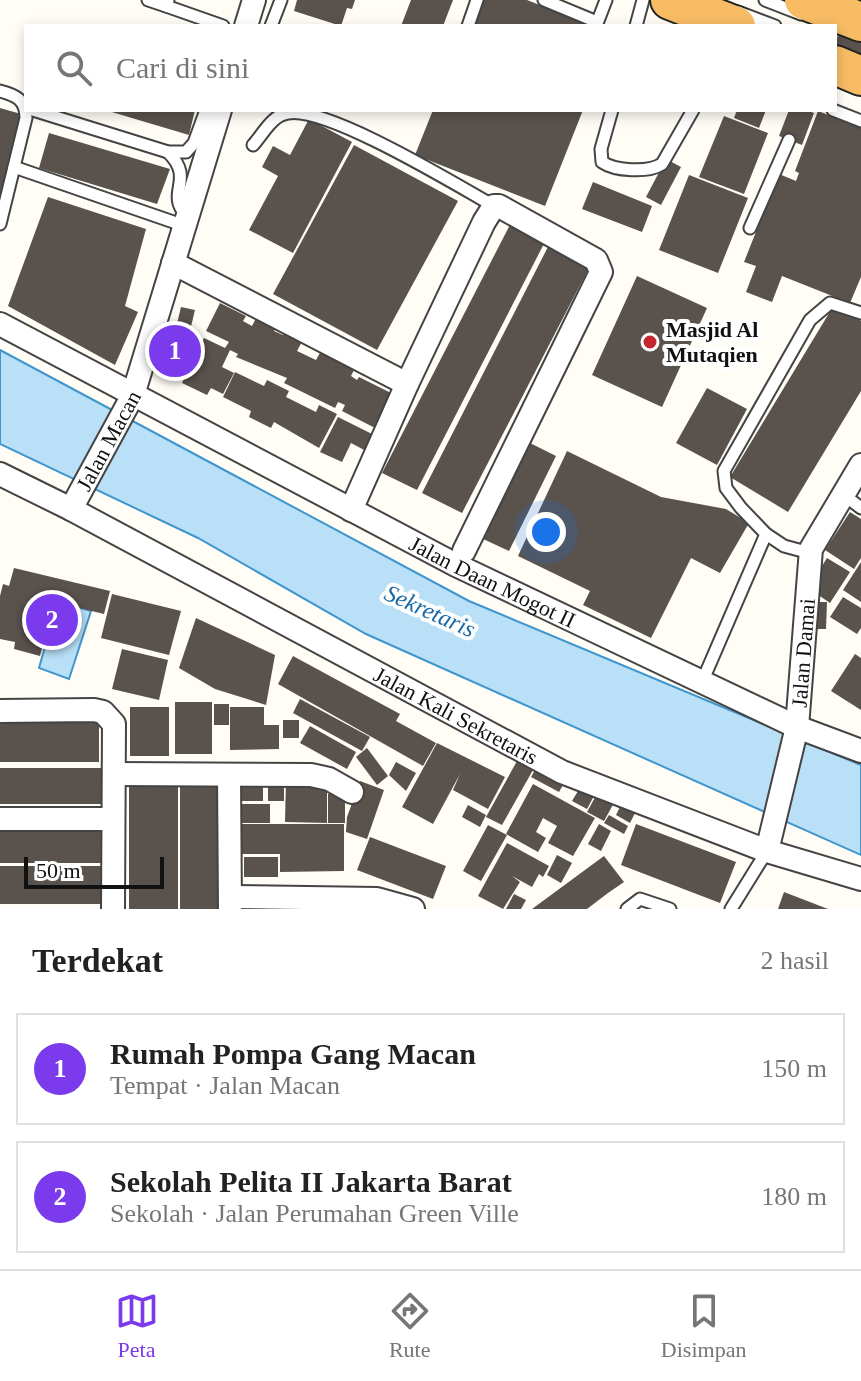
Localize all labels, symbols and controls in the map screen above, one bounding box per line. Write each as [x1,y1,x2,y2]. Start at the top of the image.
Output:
search box [24,24,837,112]
icon: search [52,46,96,90]
text: Cari di sini [116,51,249,84]
place label: Masjid Al Mutaqien [666,317,758,367]
pin: 1 [149,321,201,381]
marker: Masjid Al Mutaqien [641,333,659,351]
street label: Jalan Macan [71,386,146,495]
your location [526,512,566,552]
street label: Jalan Daan Mogot II [405,531,579,633]
water label: Sekretaris [381,580,479,642]
pin: 2 [26,590,78,650]
street label: Jalan Damai [787,597,820,708]
street label: Jalan Kali Sekretaris [370,662,542,770]
scale bar [24,853,164,889]
text: 50 m [36,858,81,883]
text: Terdekat [32,942,163,979]
text: 2 hasil [760,946,829,975]
text: Rumah Pompa Gang Macan [110,1037,476,1070]
text: 1 [54,1054,67,1083]
text: 150 m [761,1054,827,1083]
text: Tempat · Jalan Macan [110,1071,340,1100]
text: Sekolah Pelita II Jakarta Barat [110,1165,512,1198]
text: 2 [54,1182,67,1211]
text: 180 m [761,1182,827,1211]
text: Sekolah · Jalan Perumahan Green Ville [110,1199,519,1228]
tab: Peta [115,1289,159,1363]
tab: Rute [388,1289,432,1363]
tab: Disimpan [661,1289,746,1363]

